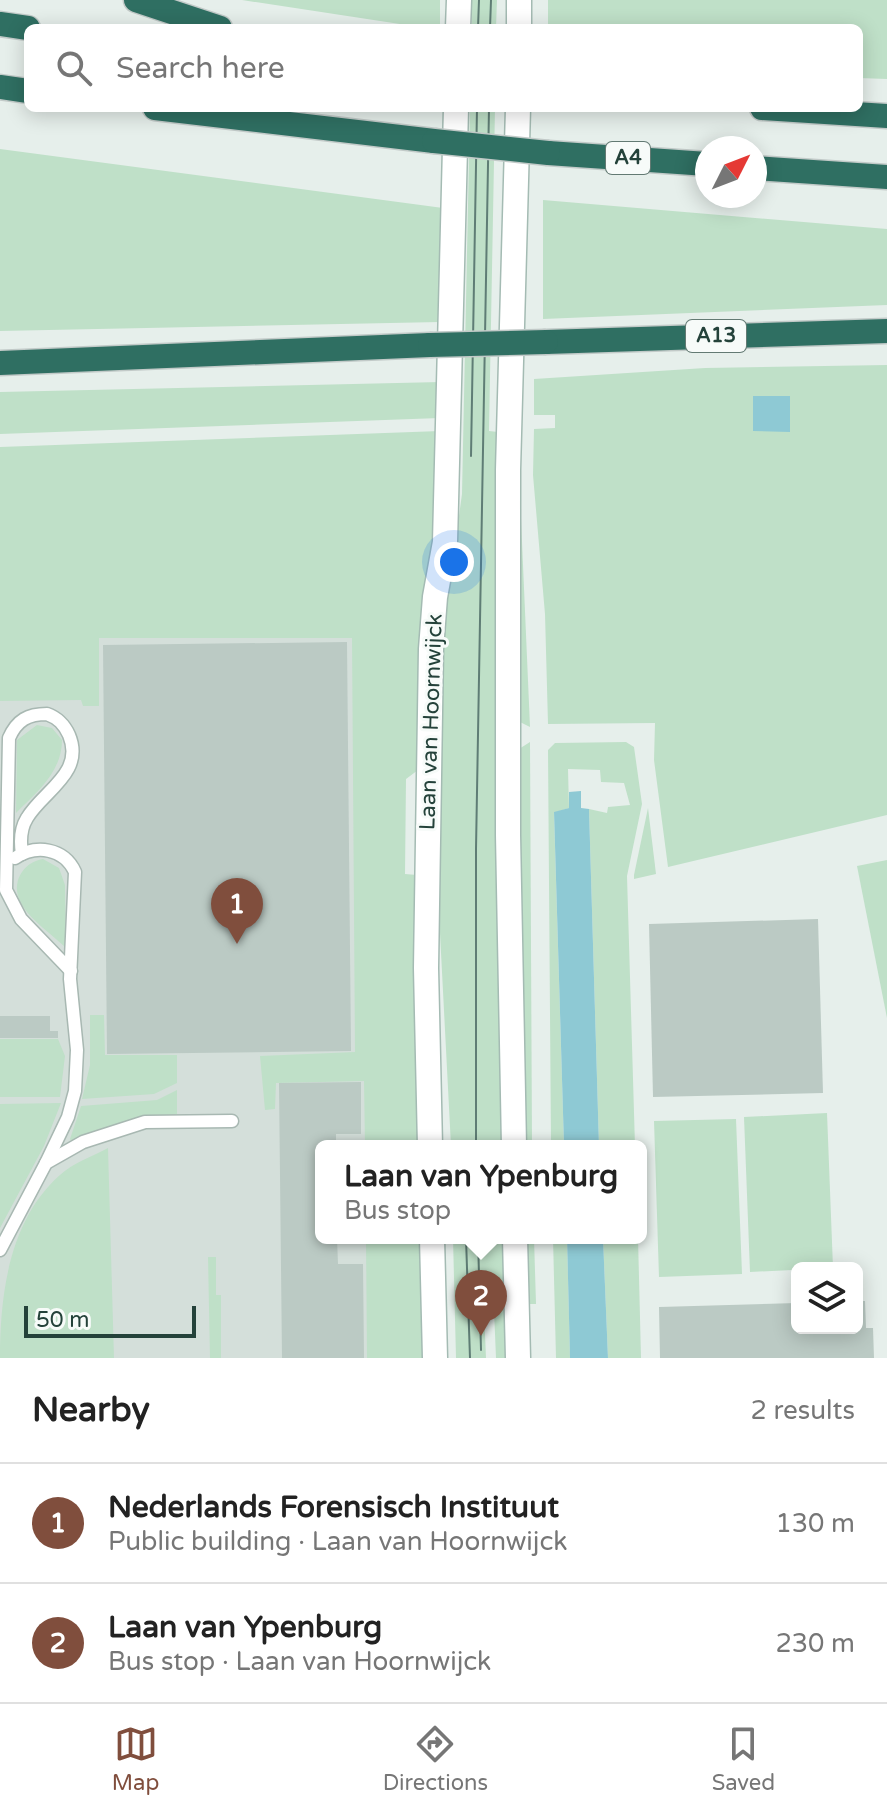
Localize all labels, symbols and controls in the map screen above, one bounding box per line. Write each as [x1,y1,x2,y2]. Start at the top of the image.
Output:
search box [24,24,863,112]
icon: search [52,46,96,90]
text: Search here [116,50,285,87]
north arrow [695,136,767,208]
road number: A4 [606,142,650,174]
road number: A13 [686,320,746,352]
your location [434,542,474,582]
street label: Laan van Hoornwijck [414,613,448,831]
pin: 1 [211,878,263,944]
popup [315,1140,647,1244]
text: Laan van Ypenburg [344,1158,618,1195]
text: Bus stop [344,1195,451,1226]
map controls [791,1262,863,1334]
button: layers [791,1262,863,1334]
pin: 2 [455,1270,507,1336]
scale bar [24,1302,196,1338]
text: 50 m [36,1307,90,1333]
text: Nearby [32,1390,150,1431]
text: 2 results [750,1395,855,1426]
text: Nederlands Forensisch Instituut [108,1489,559,1526]
text: 1 [50,1508,66,1539]
text: 130 m [775,1508,855,1539]
text: Public building · Laan van Hoornwijck [108,1526,567,1557]
text: Laan van Ypenburg [108,1609,382,1646]
text: 2 [50,1628,66,1659]
text: 230 m [775,1628,855,1659]
text: Bus stop · Laan van Hoornwijck [108,1646,491,1677]
tab: Map [112,1722,159,1796]
tab: Directions [383,1722,488,1796]
tab: Saved [712,1722,775,1796]

